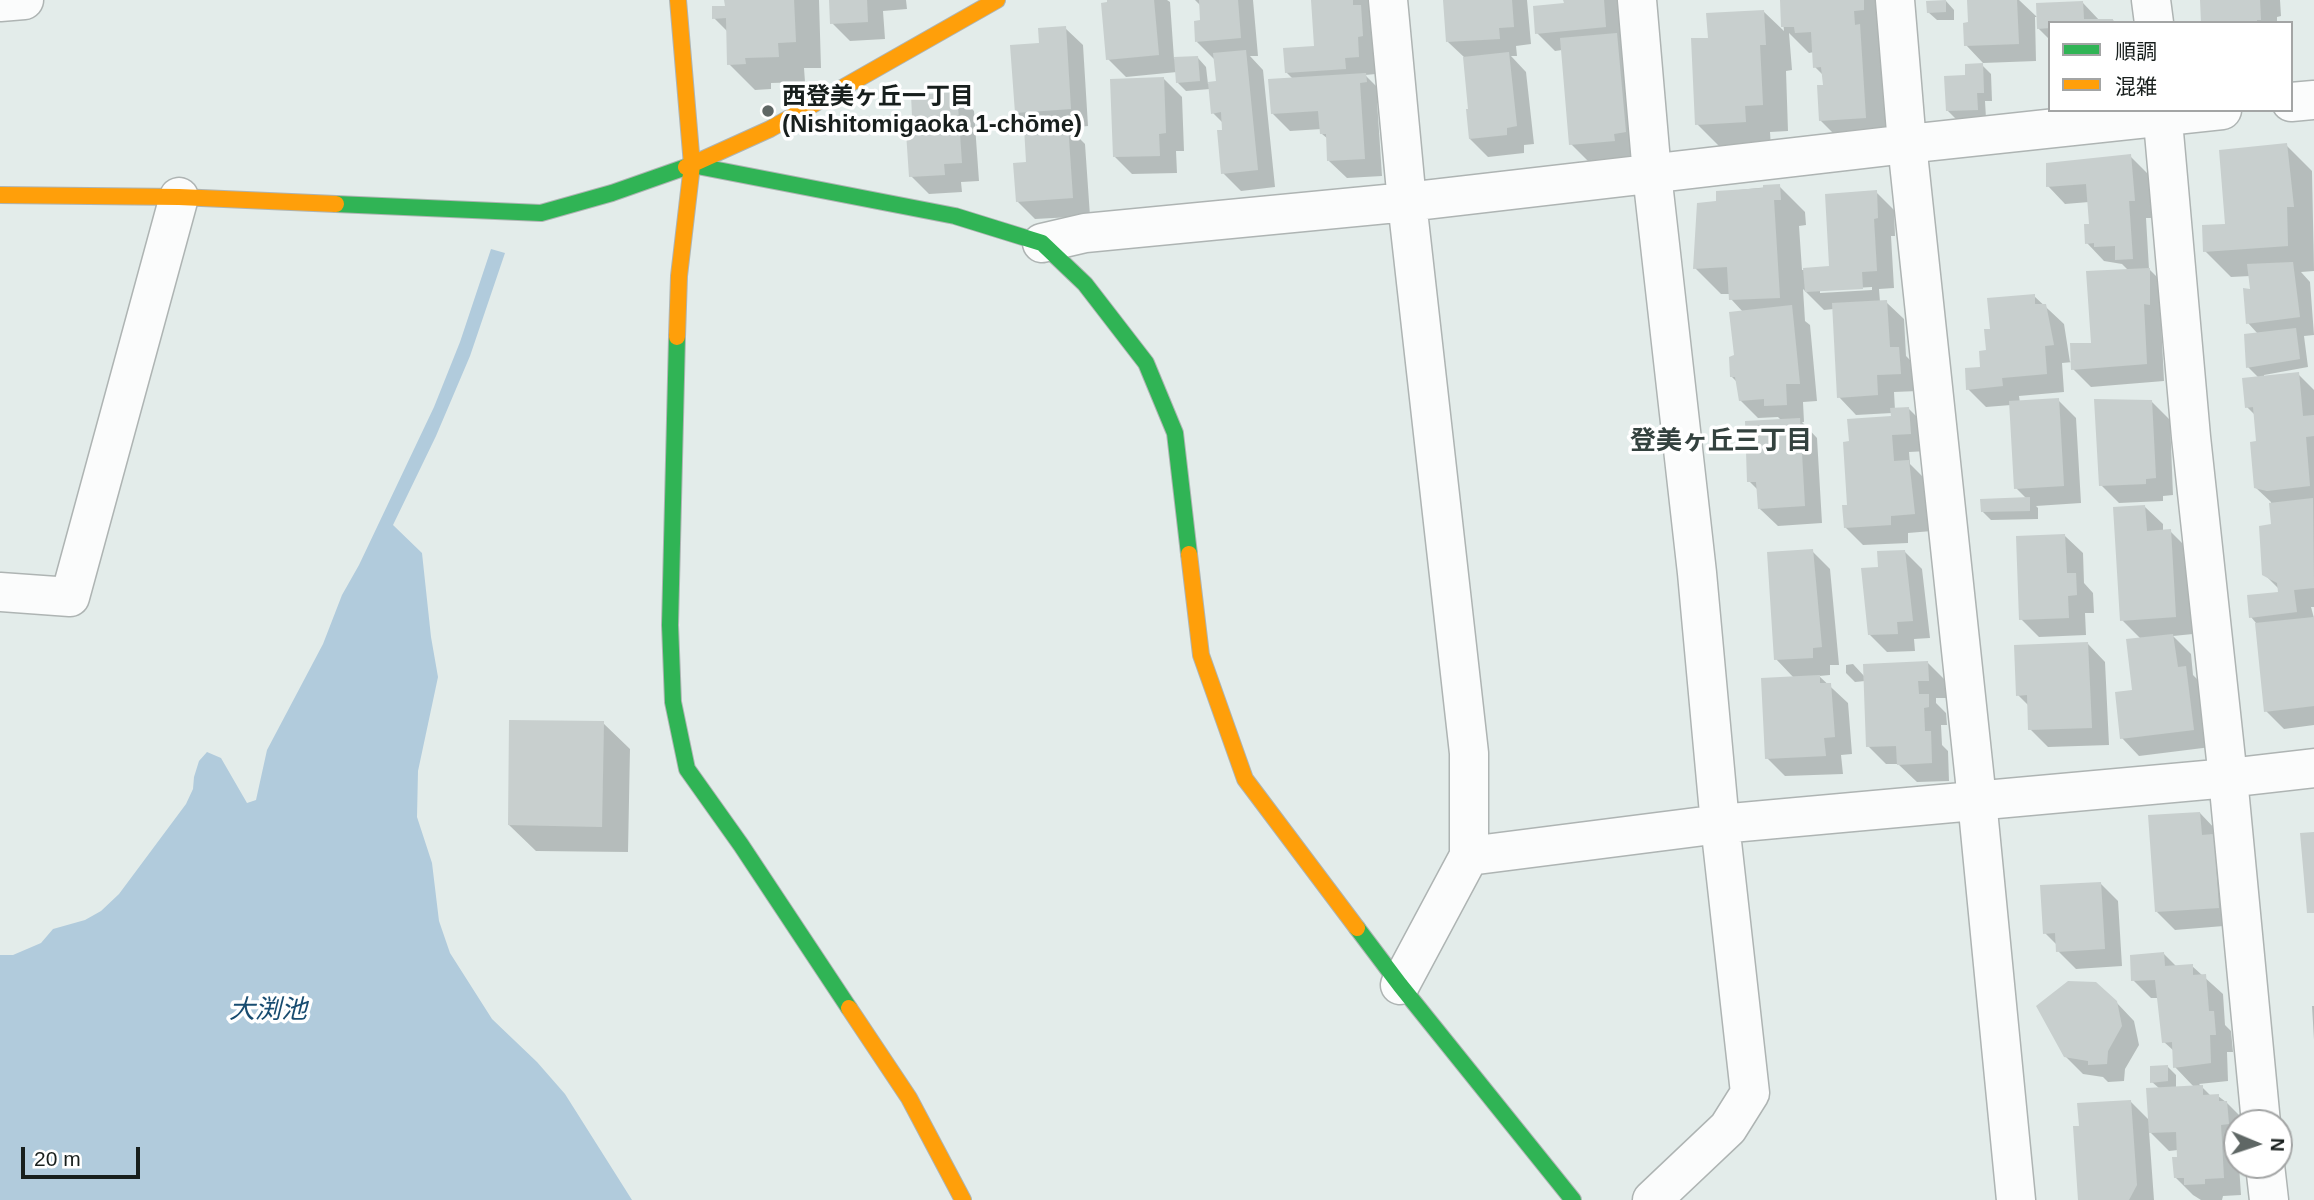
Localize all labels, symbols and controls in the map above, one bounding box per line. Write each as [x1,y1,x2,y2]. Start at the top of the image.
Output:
legend [2048,21,2293,112]
text: 順調 [2115,40,2157,63]
text: 混雑 [2115,75,2157,98]
place label: 西登美ヶ丘一丁目 (Nishitomigaoka 1-chōme) [782,83,1082,139]
marker: 西登美ヶ丘一丁目 (Nishitomigaoka 1-chōme) [760,103,776,119]
district label: 登美ヶ丘三丁目 [1630,426,1812,458]
water label: 大渕池 [229,995,307,1027]
north arrow [2223,1109,2293,1179]
scale bar [24,1134,144,1178]
text: N [2267,1137,2288,1152]
text: 20 m [34,1147,81,1170]

